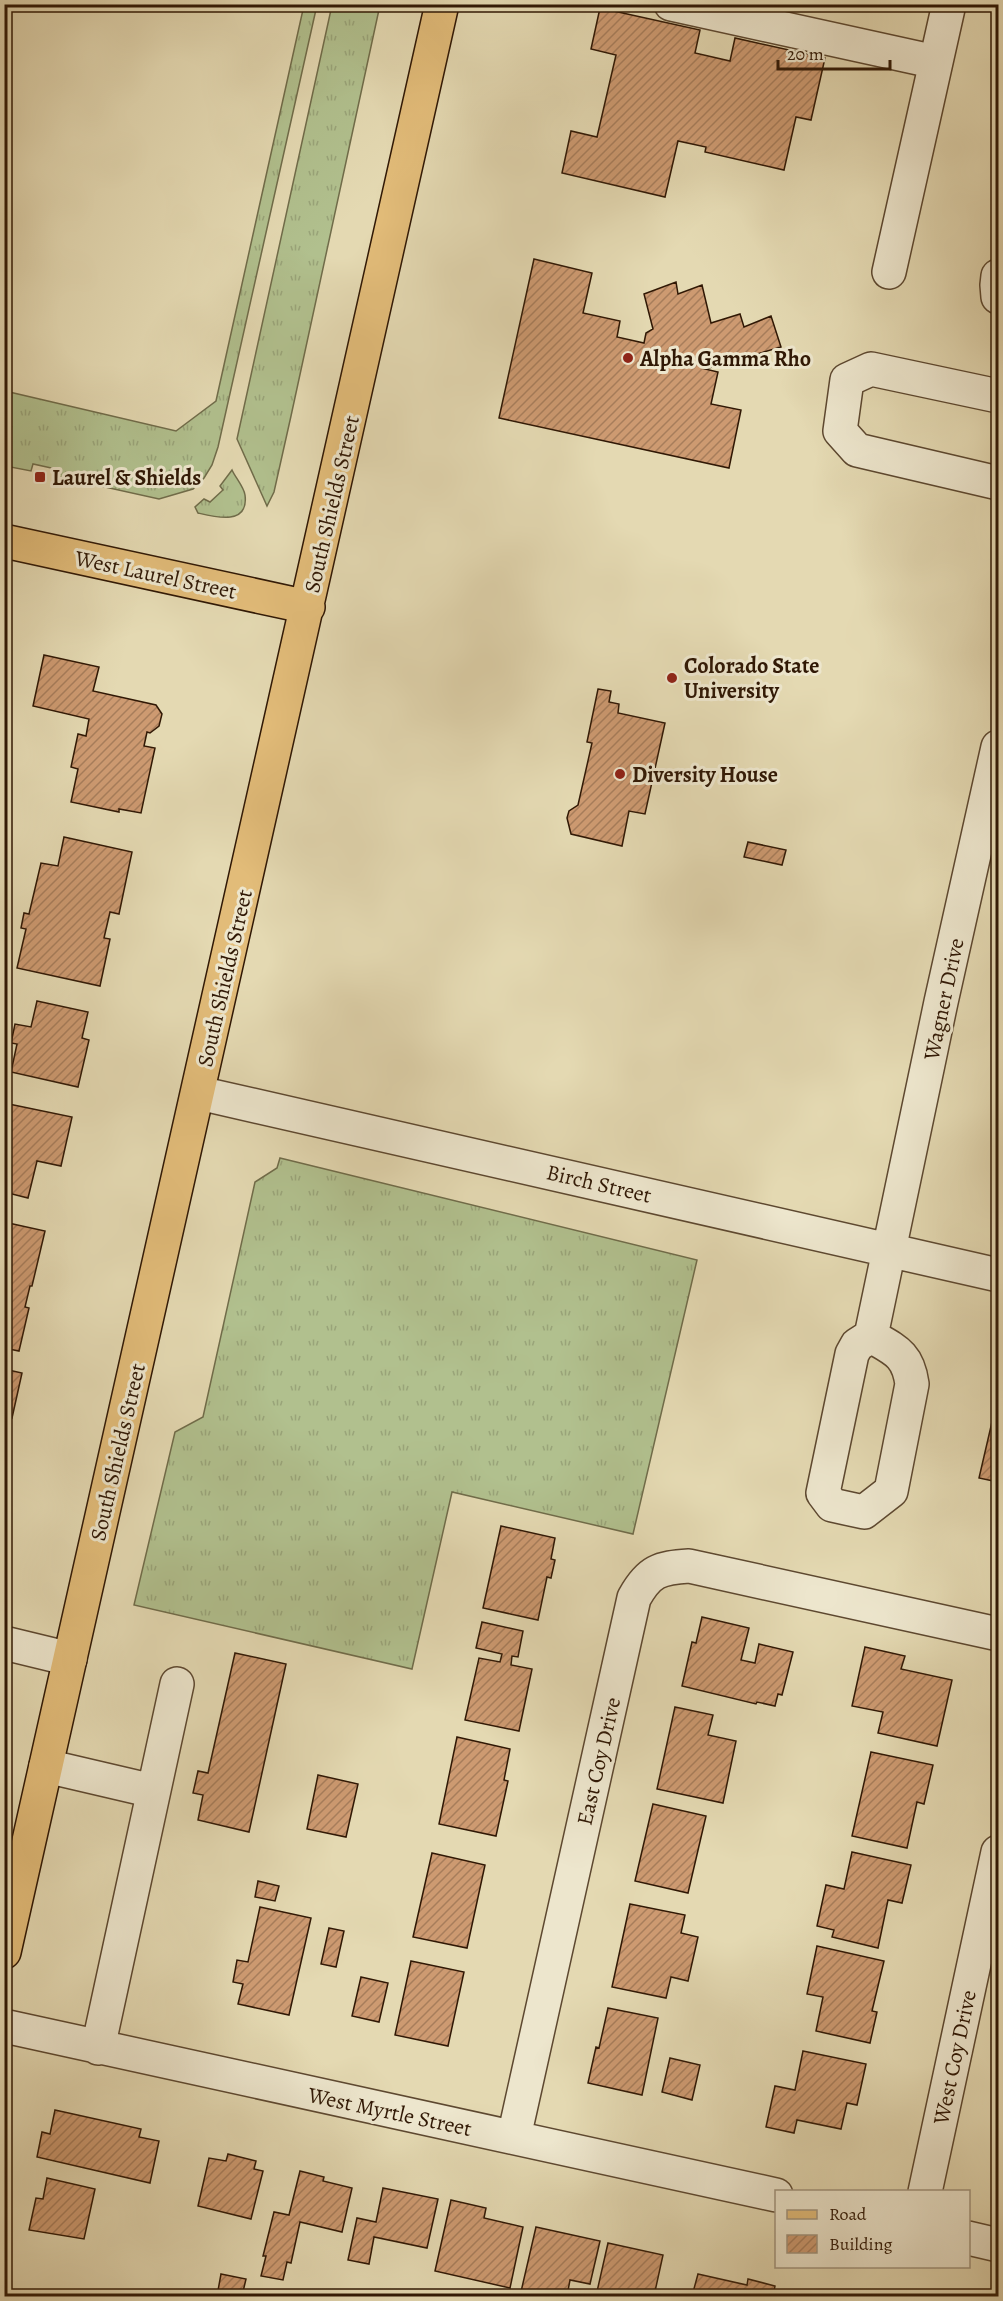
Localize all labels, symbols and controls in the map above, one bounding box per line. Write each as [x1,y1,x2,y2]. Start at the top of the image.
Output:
scale bar [778,33,890,71]
text: 20 m [787,42,824,66]
place label: Alpha Gamma Rho [639,344,811,374]
marker: Alpha Gamma Rho [621,351,635,365]
street label: South Shields Street [297,413,367,596]
place label: Laurel & Shields [52,463,201,493]
marker: Laurel & Shields [33,470,47,484]
street label: West Laurel Street [71,543,239,607]
place label: Colorado State University [684,651,819,706]
marker: Colorado State University [665,671,679,685]
place label: Diversity House [632,760,778,790]
marker: Diversity House [613,767,627,781]
street label: South Shields Street [190,887,260,1070]
street label: Wagner Drive [916,935,972,1064]
street label: Birch Street [543,1157,654,1211]
street label: South Shields Street [83,1361,153,1544]
street label: East Coy Drive [570,1694,628,1828]
street label: West Coy Drive [926,1987,984,2128]
street label: West Myrtle Street [304,2080,474,2144]
legend [775,2190,970,2268]
text: Road [829,2202,867,2226]
text: Building [829,2232,893,2256]

